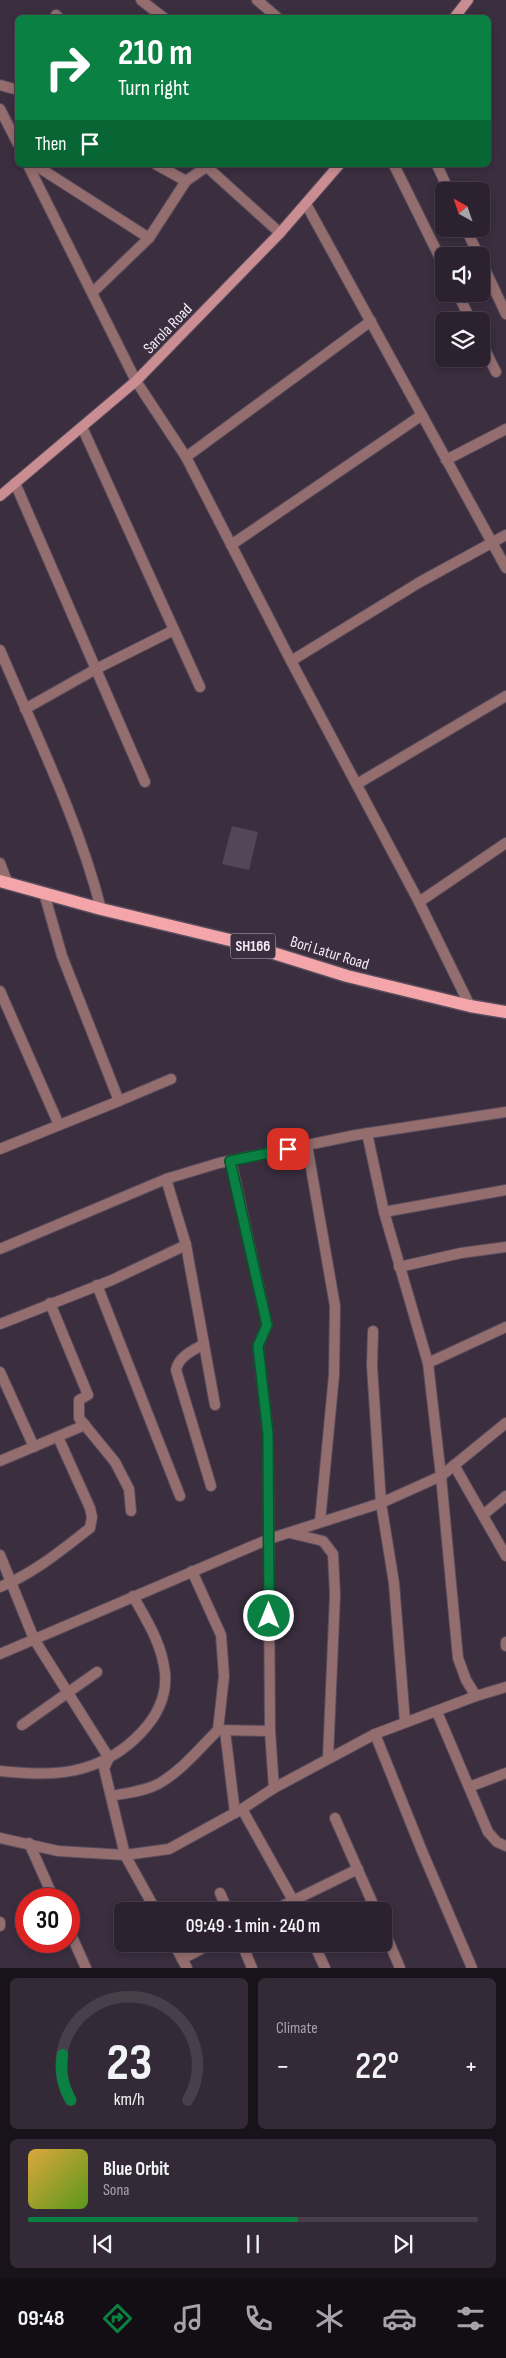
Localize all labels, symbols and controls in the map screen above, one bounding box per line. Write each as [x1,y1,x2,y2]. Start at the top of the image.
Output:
text: 210 m [118,32,192,75]
icon: right [35,35,100,100]
text: Turn right [118,75,189,102]
icon: arrive [76,130,104,158]
text: Then [35,133,66,156]
north arrow [435,182,490,238]
map controls [435,182,490,367]
button: sound [435,247,490,302]
street label: Sarola Road [140,300,197,358]
button: layers [435,312,490,367]
street label: Bori Latur Road [288,932,371,974]
road number: SH166 [230,934,276,958]
pin [267,1128,309,1170]
icon: arrive [274,1135,302,1163]
position arrow [242,1589,294,1641]
speed limit sign: 30 [15,1888,80,1953]
text: 09:49 · 1 min · 240 m [186,1915,320,1938]
text: Climate [276,2019,318,2038]
text: 23 [106,2032,152,2095]
text: 22° [355,2044,399,2089]
text: − [276,2050,290,2083]
text: + [464,2050,478,2083]
text: km/h [114,2089,144,2110]
text: Blue Orbit [103,2158,169,2181]
text: Sona [103,2181,130,2200]
icon: previous [89,2230,117,2258]
icon: pause [239,2230,267,2258]
icon: next [389,2230,417,2258]
icon: directions [100,2301,135,2336]
icon: music [171,2301,206,2336]
icon: phone [241,2301,276,2336]
icon: climate [312,2301,347,2336]
icon: car [382,2301,417,2336]
icon: filters [453,2301,488,2336]
text: 09:48 [18,2305,64,2332]

